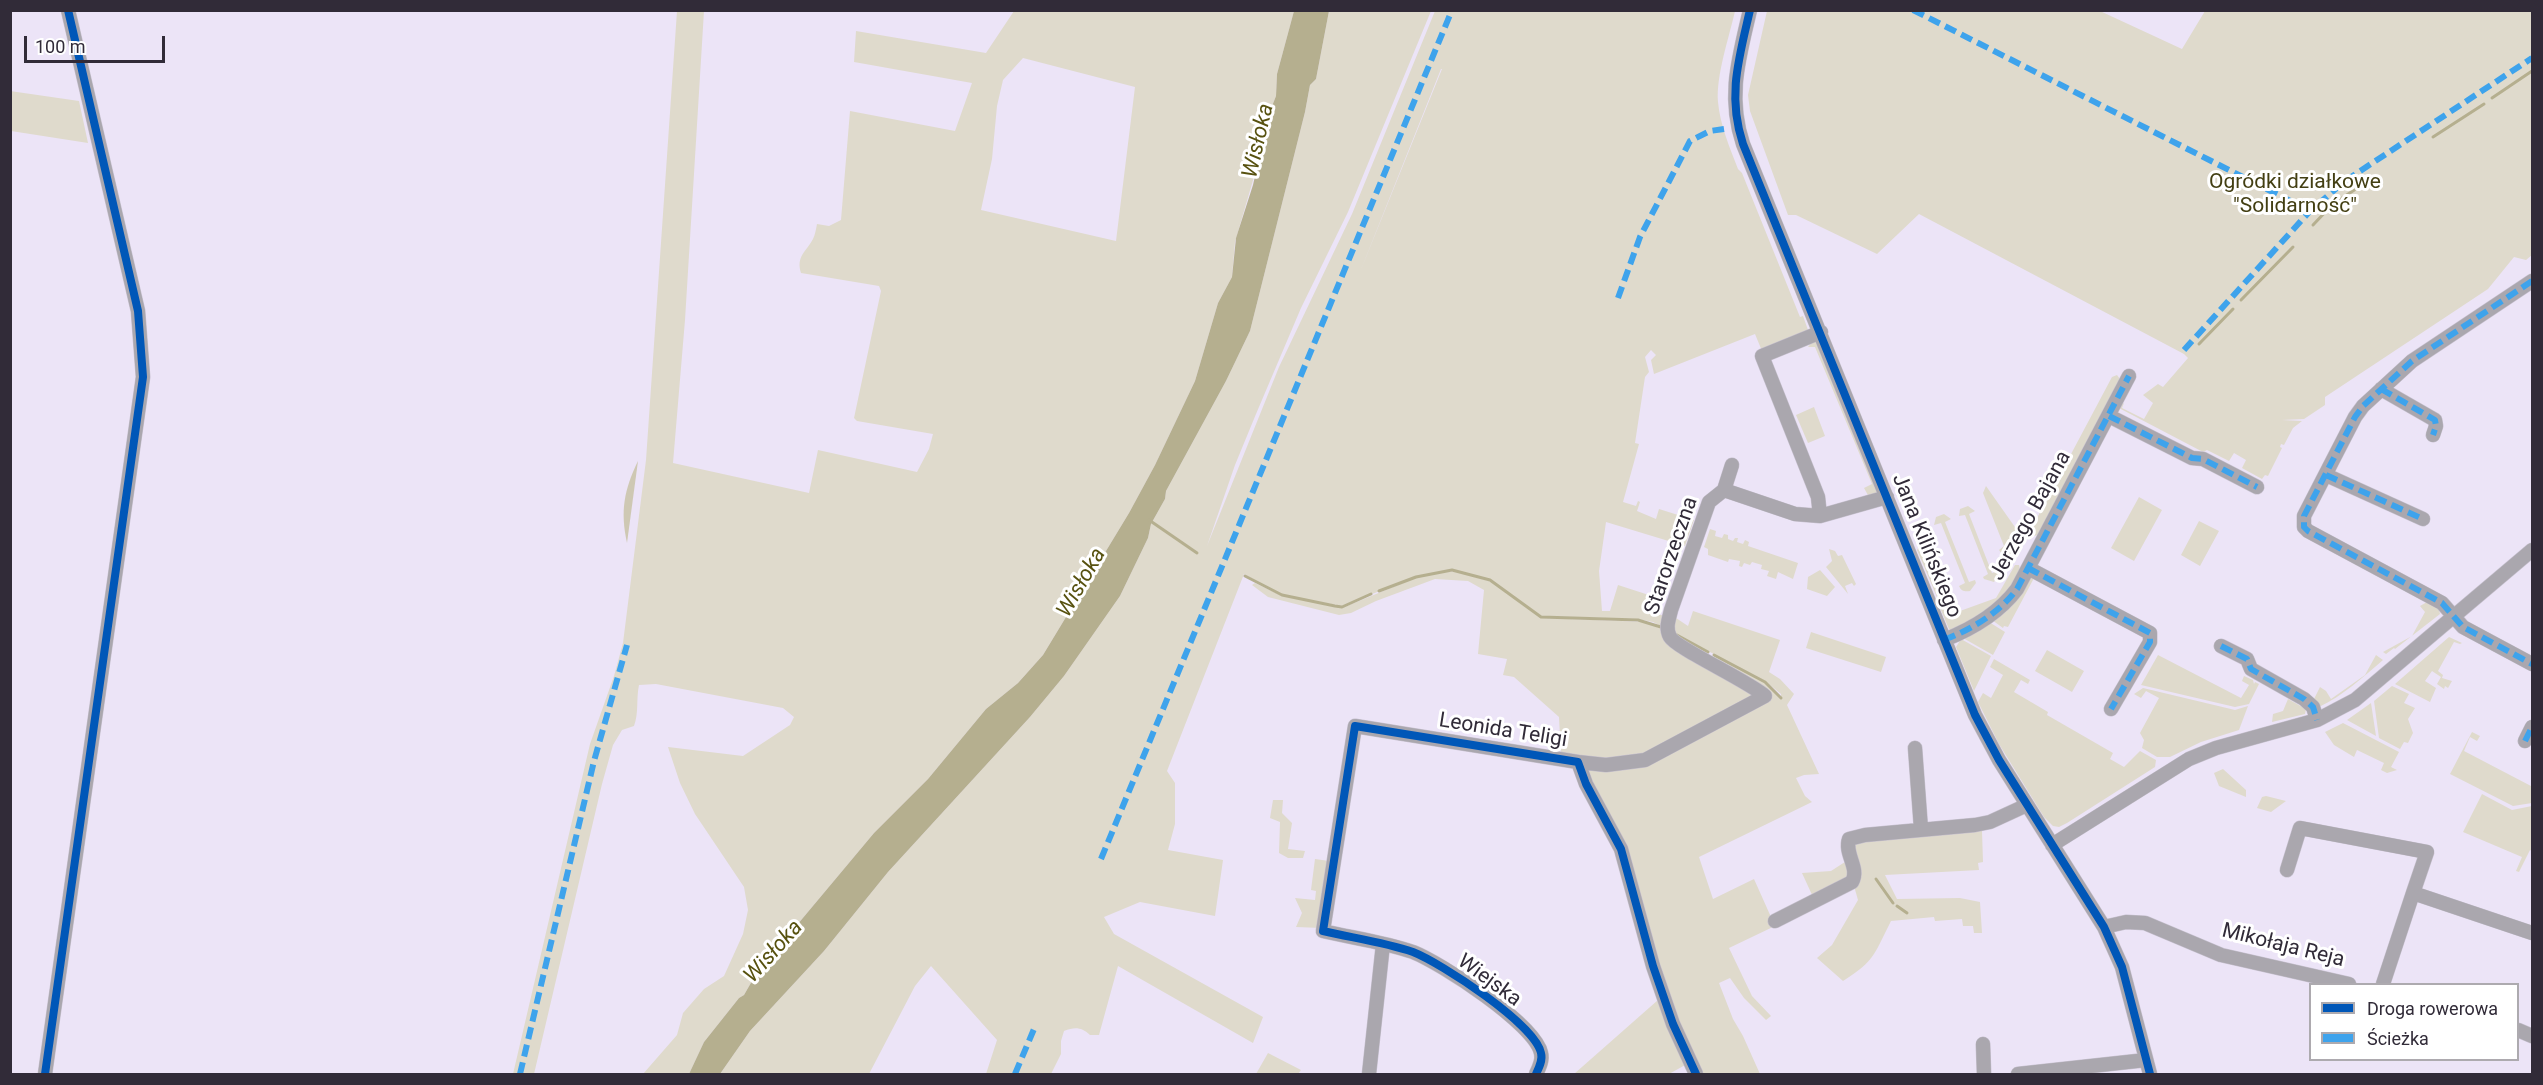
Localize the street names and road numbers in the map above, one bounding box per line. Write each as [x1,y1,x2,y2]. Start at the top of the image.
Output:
street label: Jerzego Bajana [1985,447,2077,585]
street label: Jana Kilińskiego [1886,470,1966,622]
street label: Starorzeczna [1640,494,1704,618]
street label: Leonida Teligi [1437,708,1569,754]
street label: Mikołaja Reja [2219,919,2347,973]
street label: Wiejska [1452,949,1526,1013]

